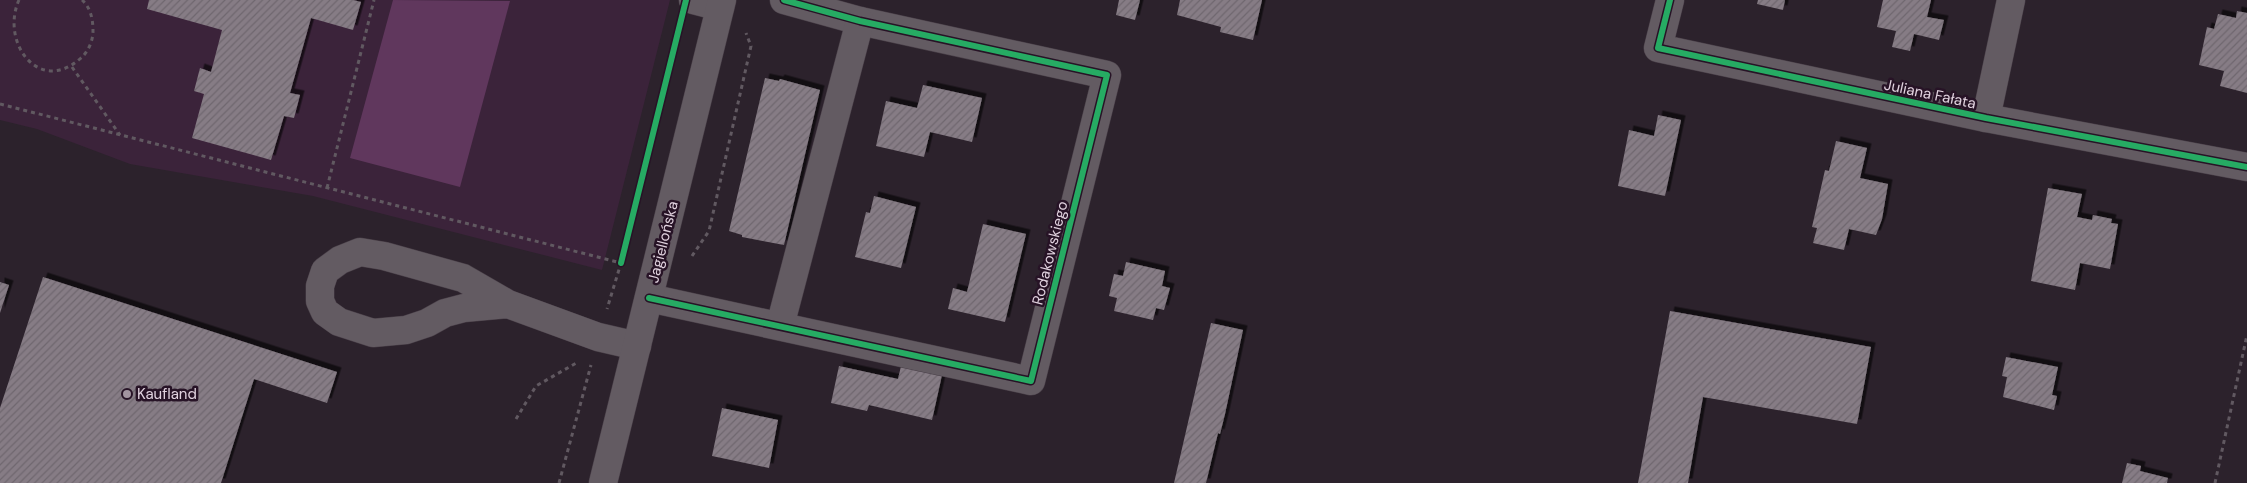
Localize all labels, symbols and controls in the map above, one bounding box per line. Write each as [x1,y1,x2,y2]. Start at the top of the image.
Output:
street label: Juliana Fałata [1882,75,1978,113]
street label: Jagiellońska [643,199,683,285]
street label: Rodakowskiego [1027,199,1073,307]
place label: Kaufland [137,384,197,404]
marker: Kaufland [121,388,133,400]

